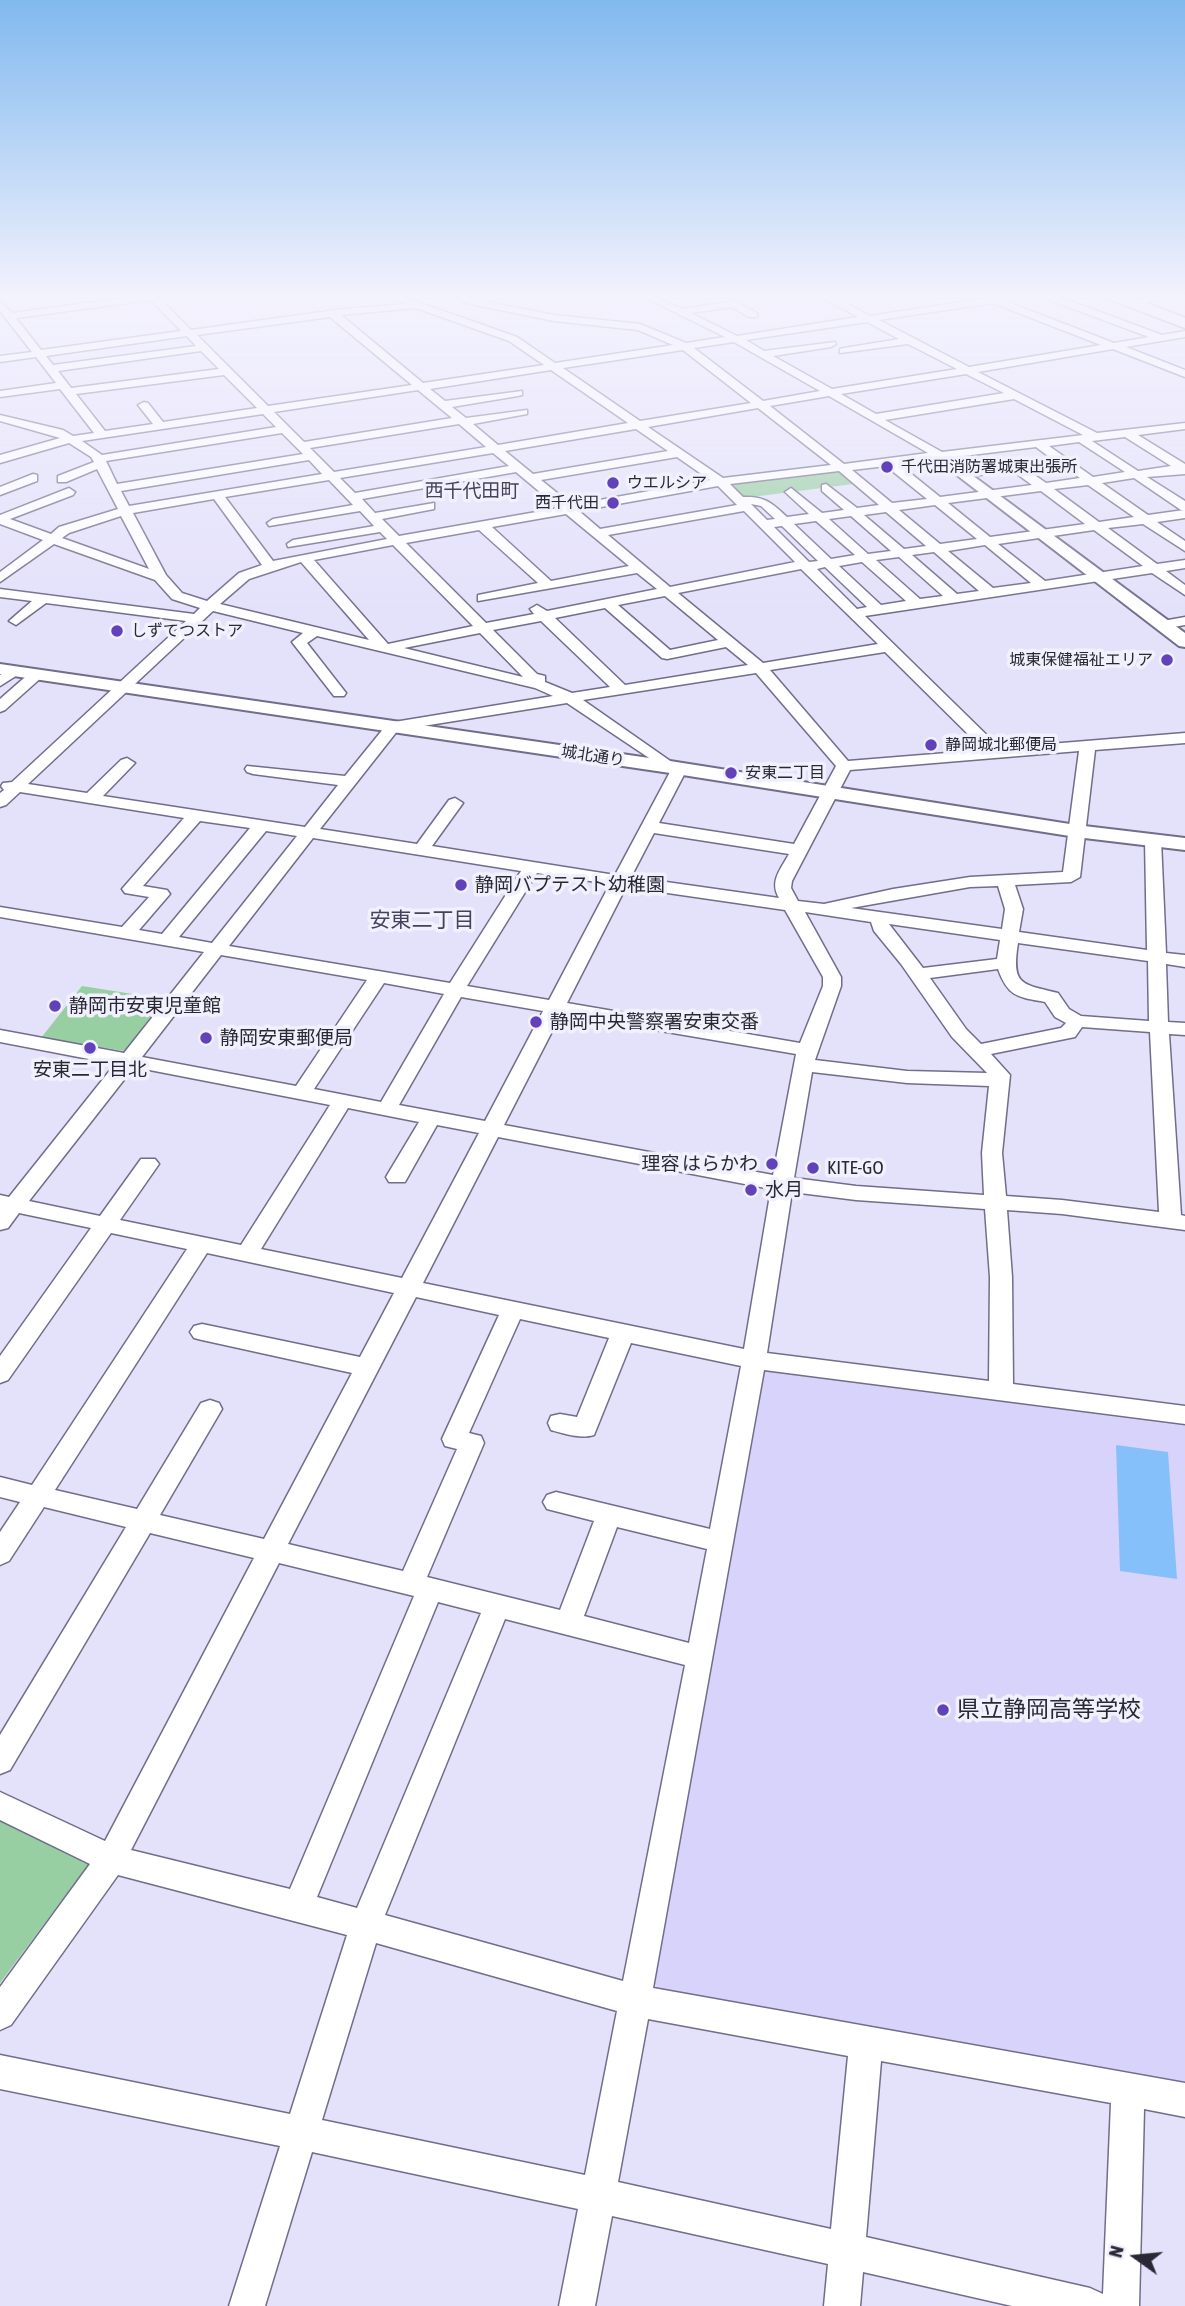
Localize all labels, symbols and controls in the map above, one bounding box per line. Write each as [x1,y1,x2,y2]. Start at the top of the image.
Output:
place label: 千代田消防署城東出張所 [901,457,1077,477]
marker: 千代田消防署城東出張所 [879,459,895,475]
place label: ウエルシア [627,473,707,493]
marker: ウエルシア [605,475,621,491]
district label: 西千代田町 [425,480,519,502]
place label: 西千代田 [535,493,599,513]
marker: 西千代田 [605,495,621,511]
place label: しずてつストア [131,621,243,641]
marker: しずてつストア [109,623,125,639]
place label: 城東保健福祉エリア [1009,650,1153,670]
marker: 城東保健福祉エリア [1159,652,1175,668]
place label: 静岡城北郵便局 [945,735,1057,755]
marker: 静岡城北郵便局 [923,737,939,753]
street label: 城北通り [560,742,626,770]
place label: 安東二丁目 [745,763,825,783]
marker: 安東二丁目 [723,765,739,781]
place label: 静岡バプテスト幼稚園 [475,874,665,896]
marker: 静岡バプテスト幼稚園 [453,877,469,893]
district label: 安東二丁目 [370,907,474,933]
place label: 静岡市安東児童館 [69,995,221,1017]
marker: 静岡市安東児童館 [47,998,63,1014]
place label: 静岡中央警察署安東交番 [550,1011,759,1033]
marker: 静岡中央警察署安東交番 [528,1014,544,1030]
place label: 静岡安東郵便局 [220,1027,353,1049]
marker: 静岡安東郵便局 [198,1030,214,1046]
marker: 安東二丁目北 [82,1040,98,1056]
place label: 安東二丁目北 [33,1059,147,1081]
place label: 理容 はらかわ [641,1153,758,1175]
marker: 理容 はらかわ [764,1156,780,1172]
place label: KITE-GO [827,1157,884,1179]
marker: KITE-GO [805,1160,821,1176]
place label: 水月 [765,1179,803,1201]
marker: 水月 [743,1182,759,1198]
place label: 県立静岡高等学校 [957,1696,1141,1724]
marker: 県立静岡高等学校 [935,1702,951,1718]
north arrow [1101,2222,1171,2292]
text: N [1104,2243,1128,2260]

